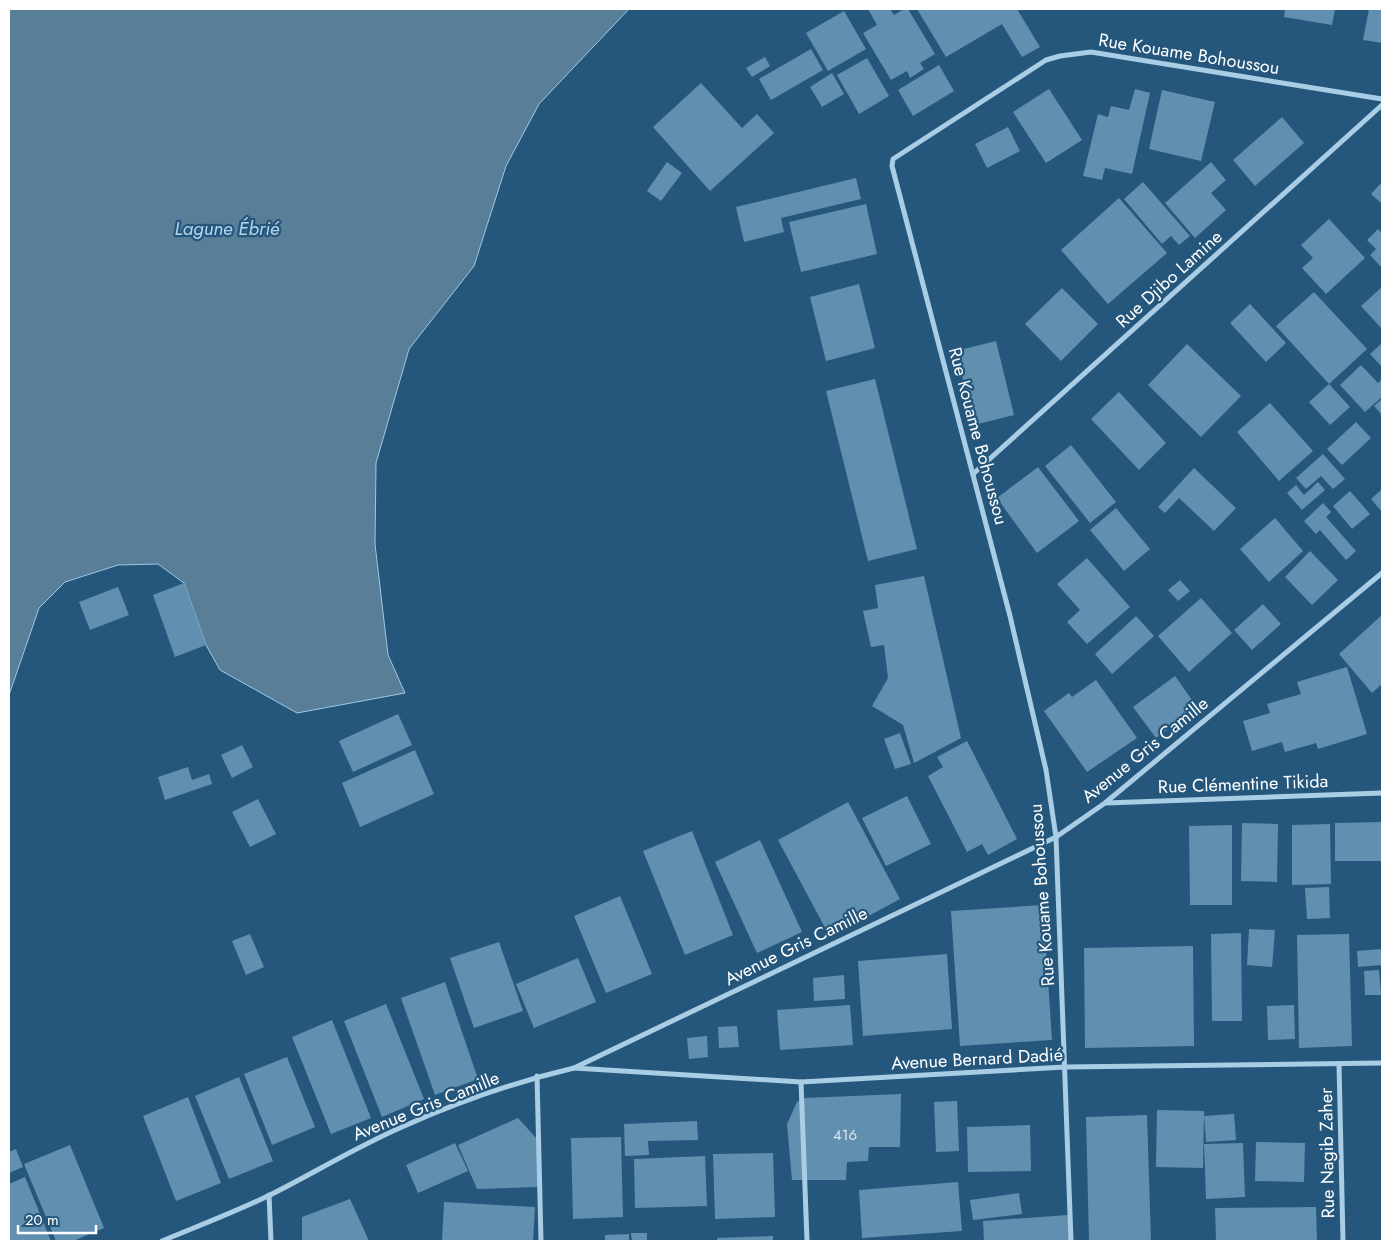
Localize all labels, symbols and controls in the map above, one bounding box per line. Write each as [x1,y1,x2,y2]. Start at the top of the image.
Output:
street label: Rue Kouame Bohoussou [1097,27,1281,81]
water label: Lagune Ébrié [174,215,280,242]
street label: Rue Djibo Lamine [1110,224,1228,334]
street label: Rue Kouame Bohoussou [942,344,1014,528]
street label: Avenue Gris Camille [1076,691,1214,809]
street label: Rue Clémentine Tikida [1157,768,1329,800]
street label: Rue Kouame Bohoussou [1023,803,1061,987]
street label: Avenue Gris Camille [720,900,872,992]
street label: Avenue Bernard Dadié [890,1042,1064,1076]
street label: Avenue Gris Camille [349,1065,503,1147]
street label: Rue Nagib Zaher [1313,1087,1341,1219]
house number: 416 [833,1124,857,1146]
scale bar [18,1202,95,1234]
text: 20 m [25,1209,59,1231]

